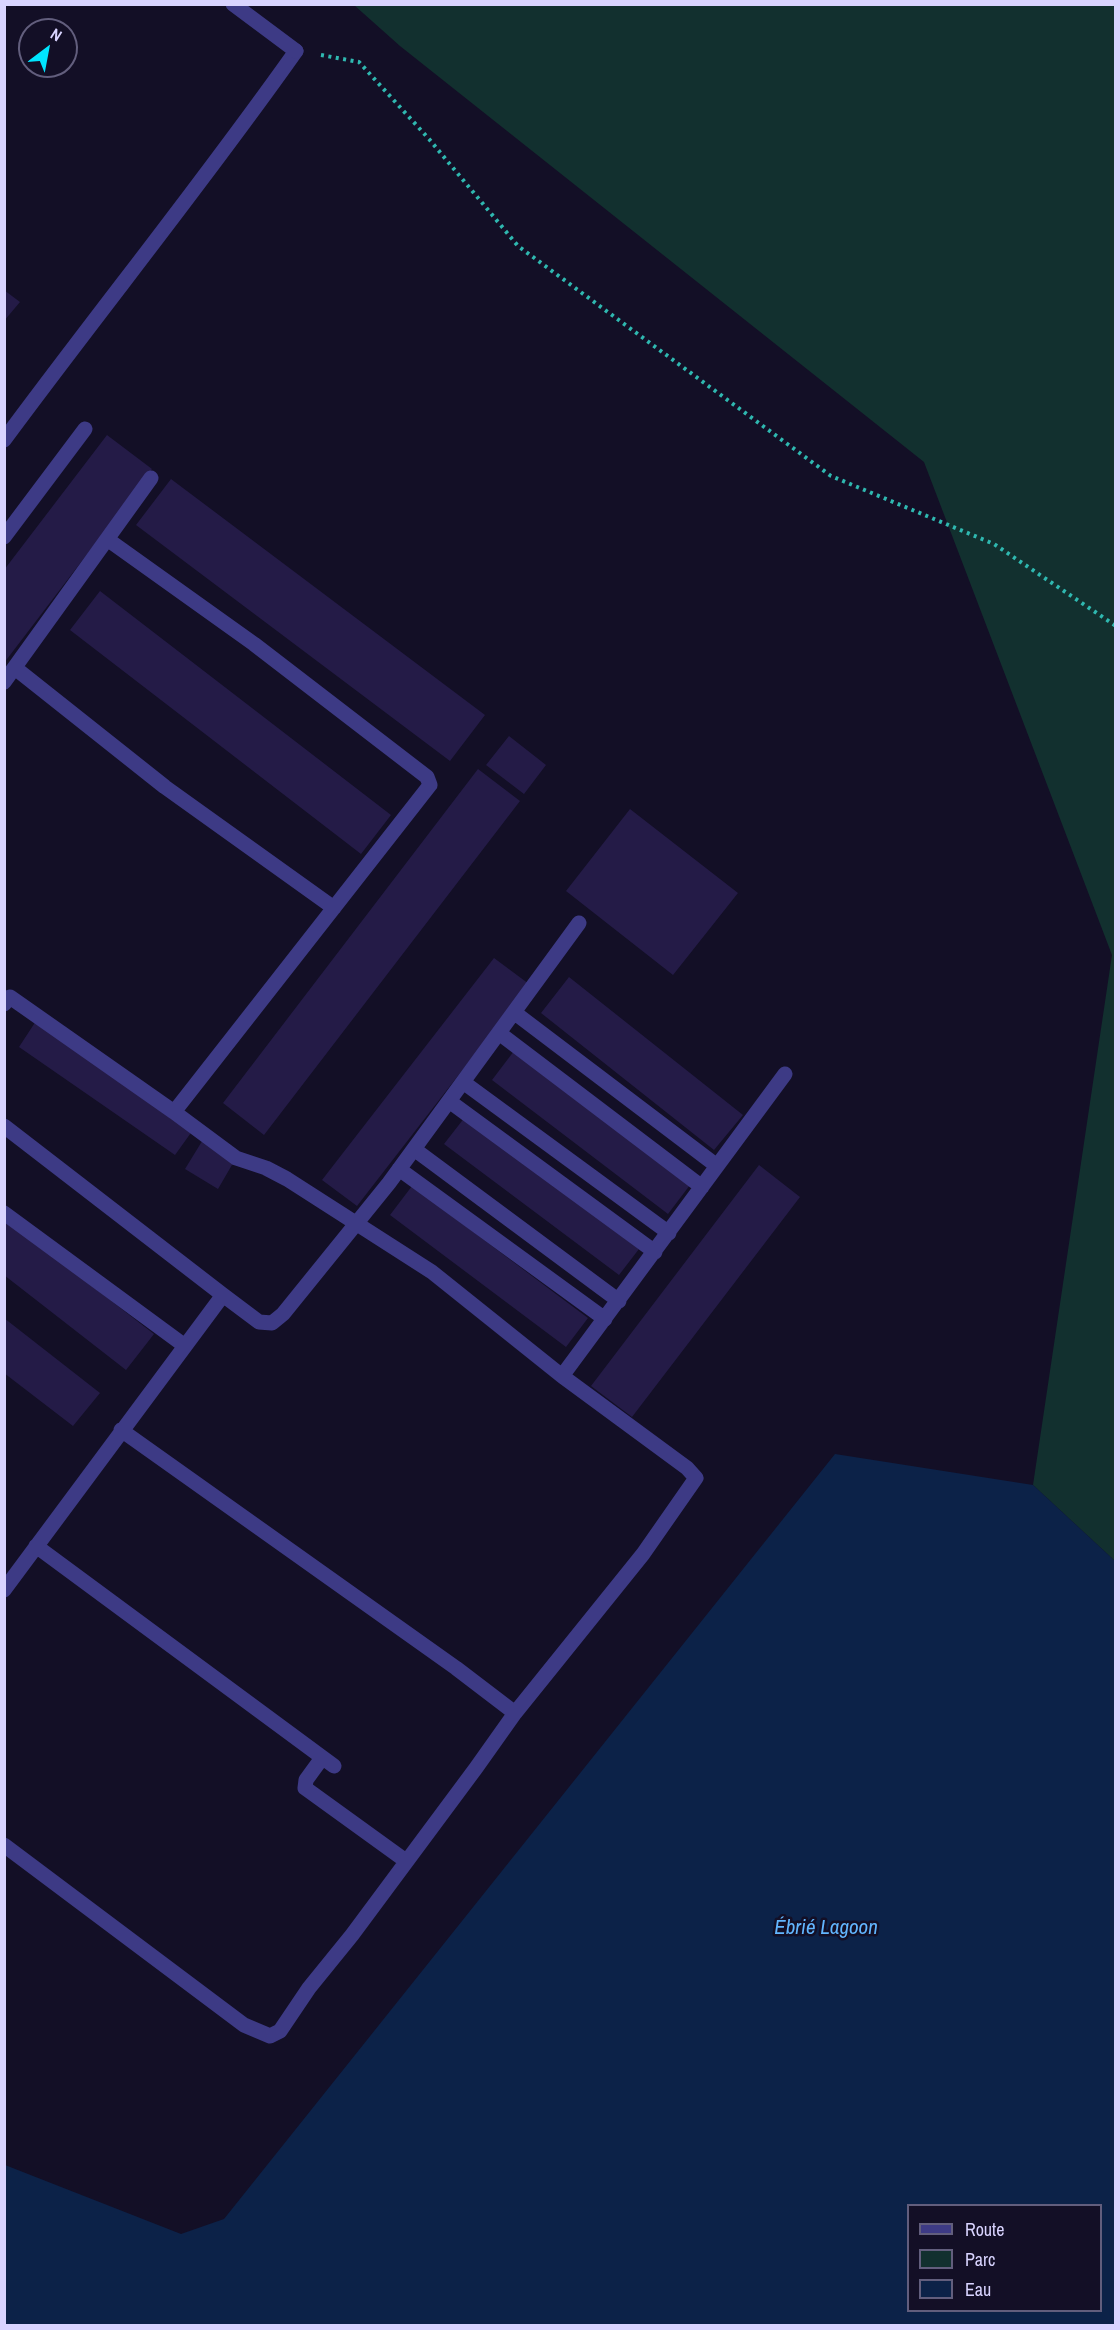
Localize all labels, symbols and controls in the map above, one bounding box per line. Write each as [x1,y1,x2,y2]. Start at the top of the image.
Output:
north arrow [18,18,78,78]
text: N [47,23,66,46]
water label: Ébrié Lagoon [774,1915,878,1941]
legend [907,2204,1102,2312]
text: Route [965,2217,1004,2242]
text: Parc [965,2247,995,2272]
text: Eau [965,2277,991,2302]

